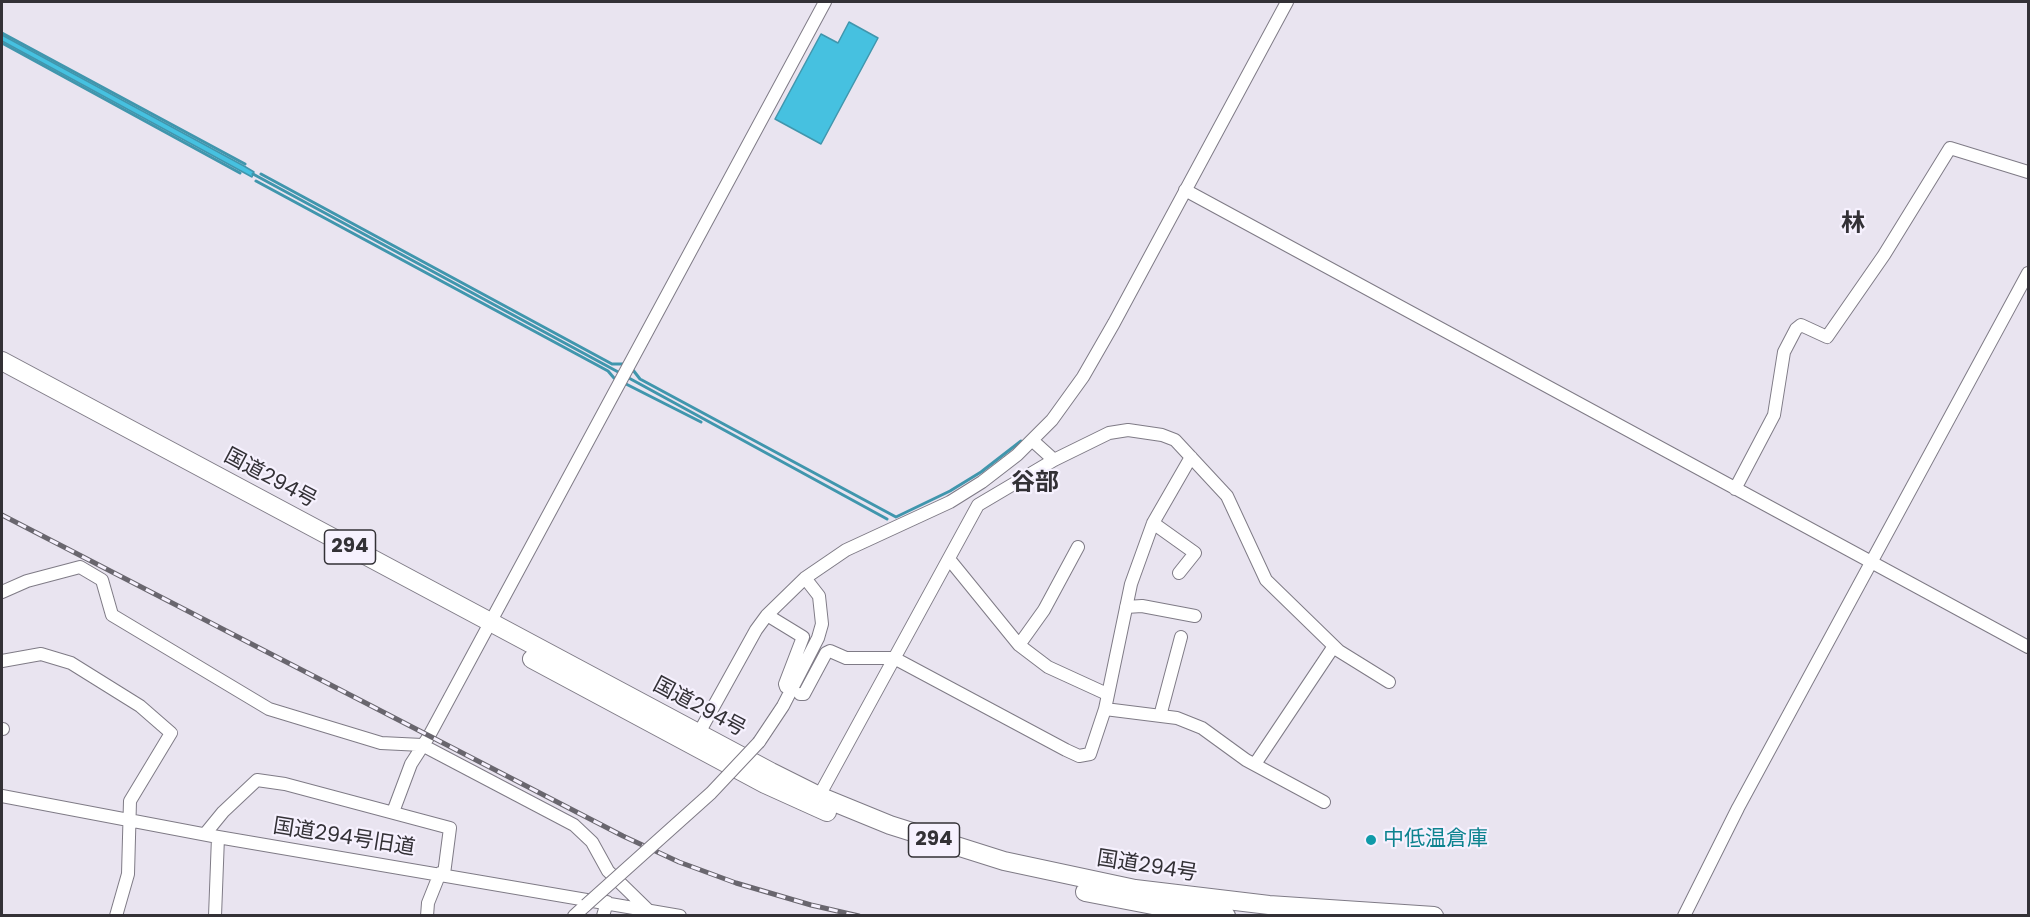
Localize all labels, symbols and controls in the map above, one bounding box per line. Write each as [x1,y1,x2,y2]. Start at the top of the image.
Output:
district label: 林 [1841,211,1865,239]
street label: 国道294号 [219,444,321,514]
district label: 谷部 [1011,470,1059,498]
road number: 294 [324,530,376,564]
street label: 国道294号 [648,673,750,743]
street label: 国道294号旧道 [271,814,417,862]
road number: 294 [908,823,960,857]
place label: 中低温倉庫 [1383,827,1488,853]
marker: 中低温倉庫 [1364,833,1378,847]
street label: 国道294号 [1095,847,1199,887]

